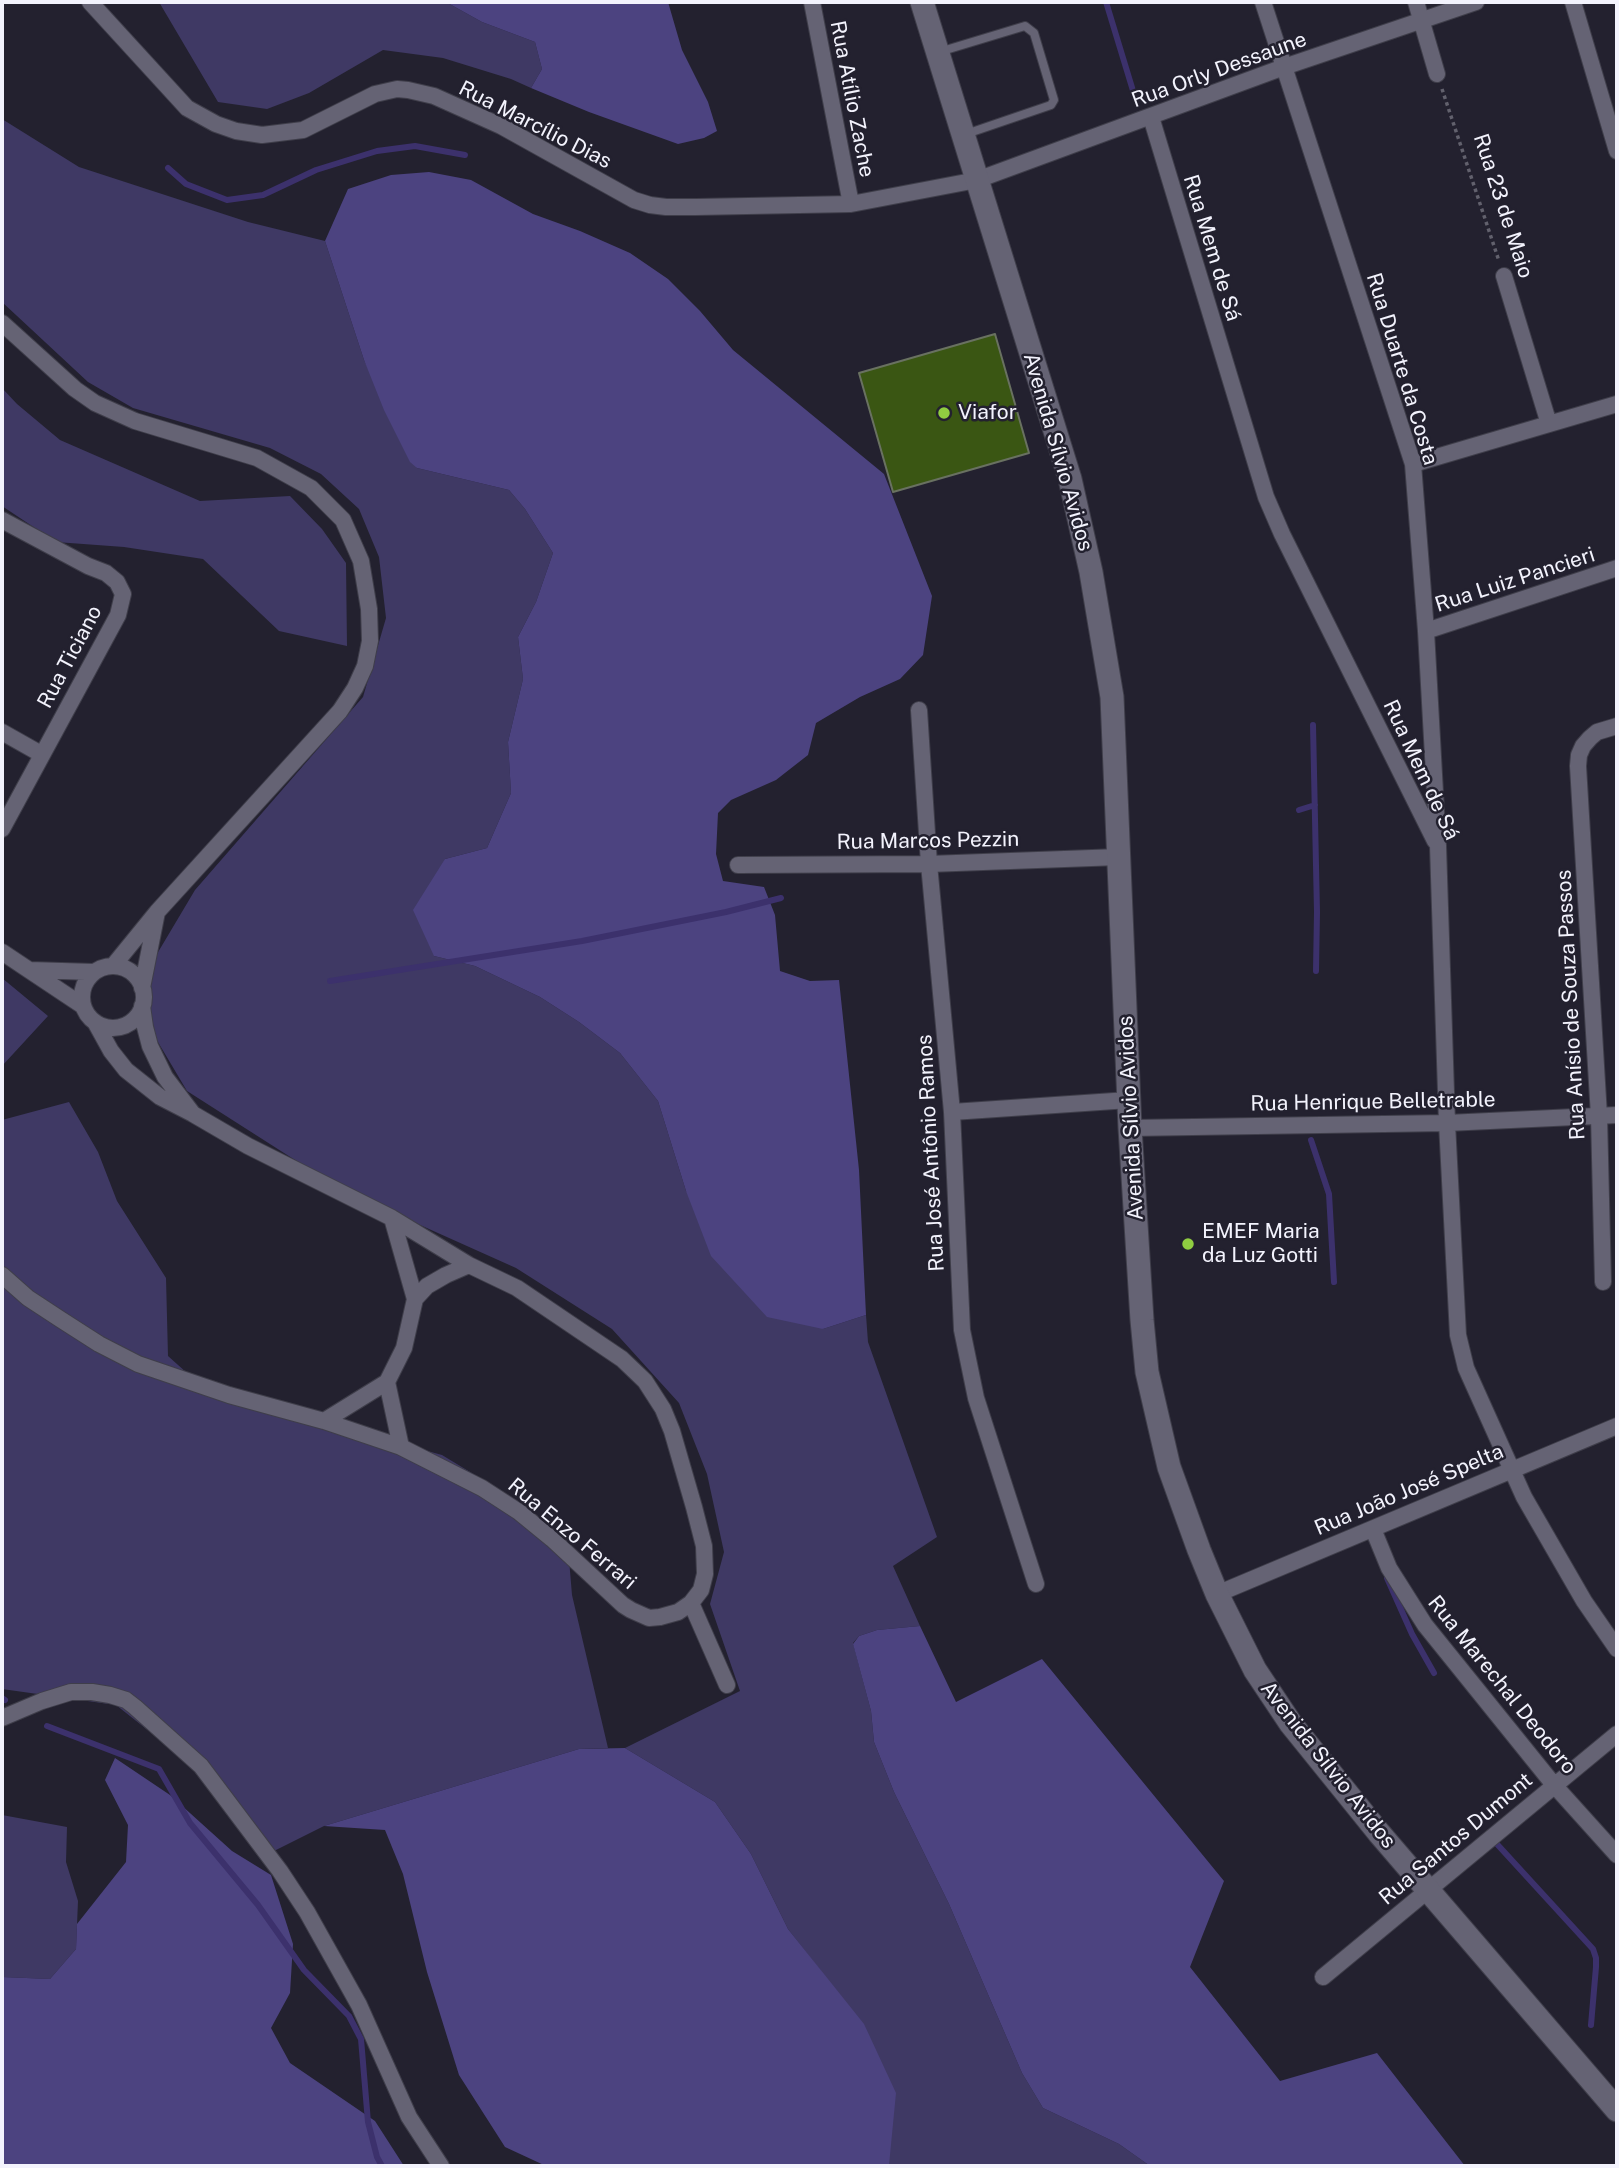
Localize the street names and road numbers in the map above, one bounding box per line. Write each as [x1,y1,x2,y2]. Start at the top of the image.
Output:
street label: Rua Atílio Zache [824,19,880,179]
street label: Rua Orly Dessaune [1128,27,1310,113]
street label: Rua Marcílio Dias [454,76,616,174]
street label: Rua 23 de Maio [1468,131,1538,281]
street label: Rua Mem de Sá [1178,172,1246,324]
street label: Rua Duarte da Costa [1361,270,1443,468]
street label: Avenida Sílvio Avidos [1018,350,1098,554]
street label: Rua Luiz Pancieri [1432,542,1598,618]
street label: Rua Ticiano [32,601,108,713]
street label: Rua Mem de Sá [1378,696,1464,844]
street label: Rua Marcos Pezzin [836,827,1020,855]
street label: Rua Anísio de Souza Passos [1551,869,1591,1141]
street label: Avenida Sílvio Avidos [1113,1015,1149,1221]
street label: Rua José Antônio Ramos [912,1034,950,1272]
street label: Rua Henrique Belletrable [1250,1087,1496,1117]
street label: Rua João José Spelta [1311,1439,1507,1541]
street label: Rua Enzo Ferrari [503,1473,641,1595]
street label: Rua Marechal Deodoro [1422,1591,1582,1779]
street label: Avenida Sílvio Avidos [1255,1677,1401,1853]
street label: Rua Santos Dumont [1374,1768,1538,1910]

